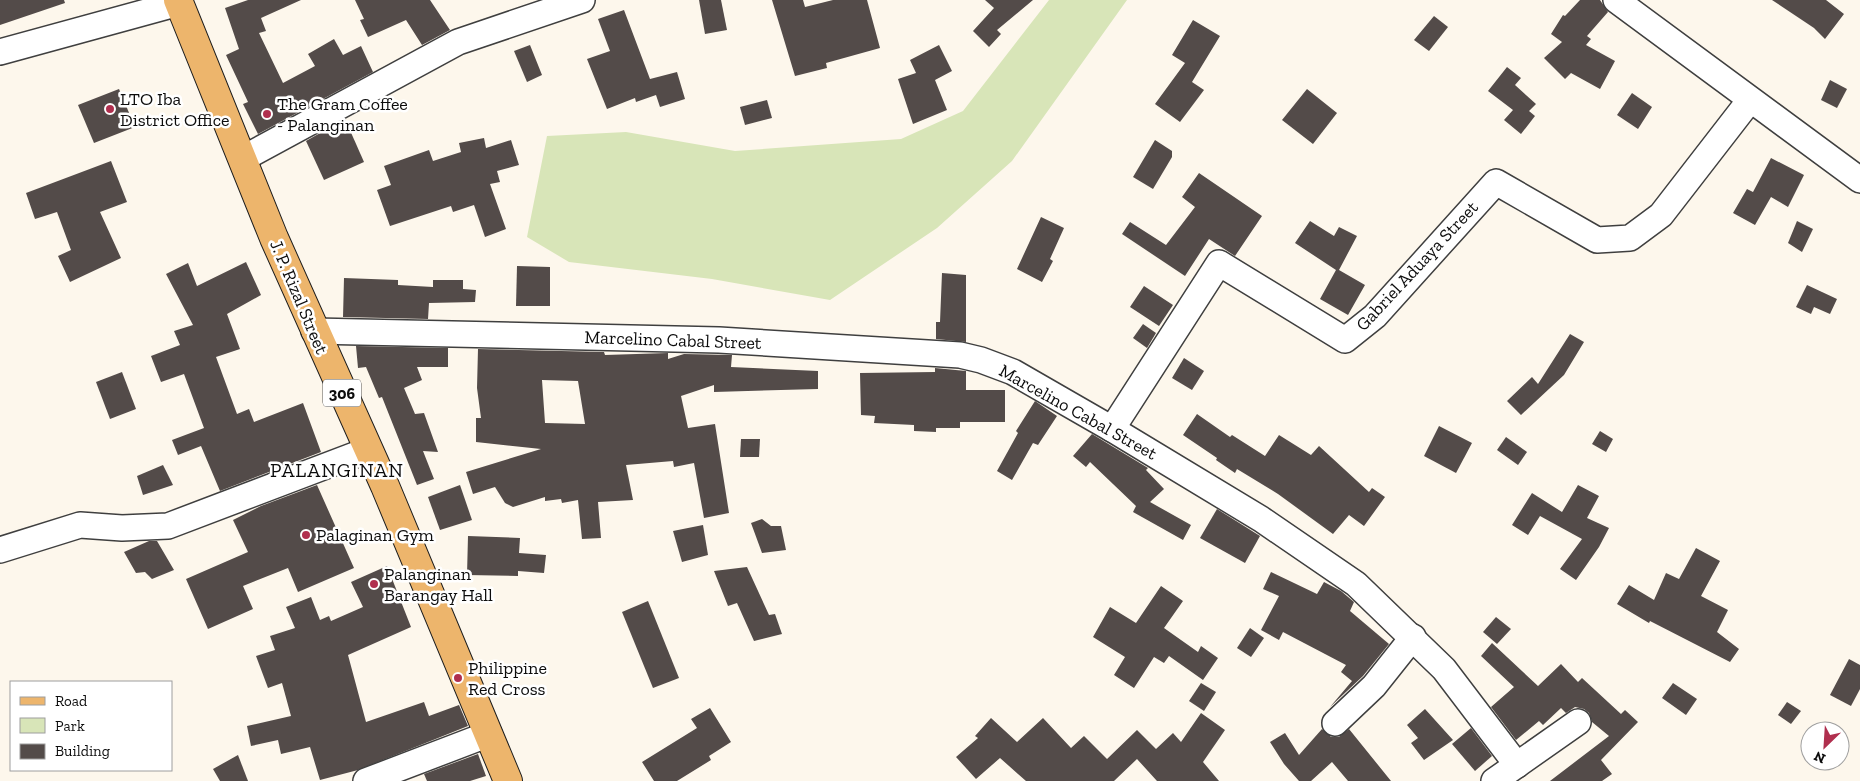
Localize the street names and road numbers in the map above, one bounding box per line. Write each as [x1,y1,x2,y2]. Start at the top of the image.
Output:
street label: Gabriel Aduaya Street [1351,196,1483,335]
street label: J. P. Rizal Street [265,237,333,358]
street label: Marcelino Cabal Street [584,326,762,354]
street label: Marcelino Cabal Street [995,359,1161,465]
road number: 306 [323,379,361,406]

